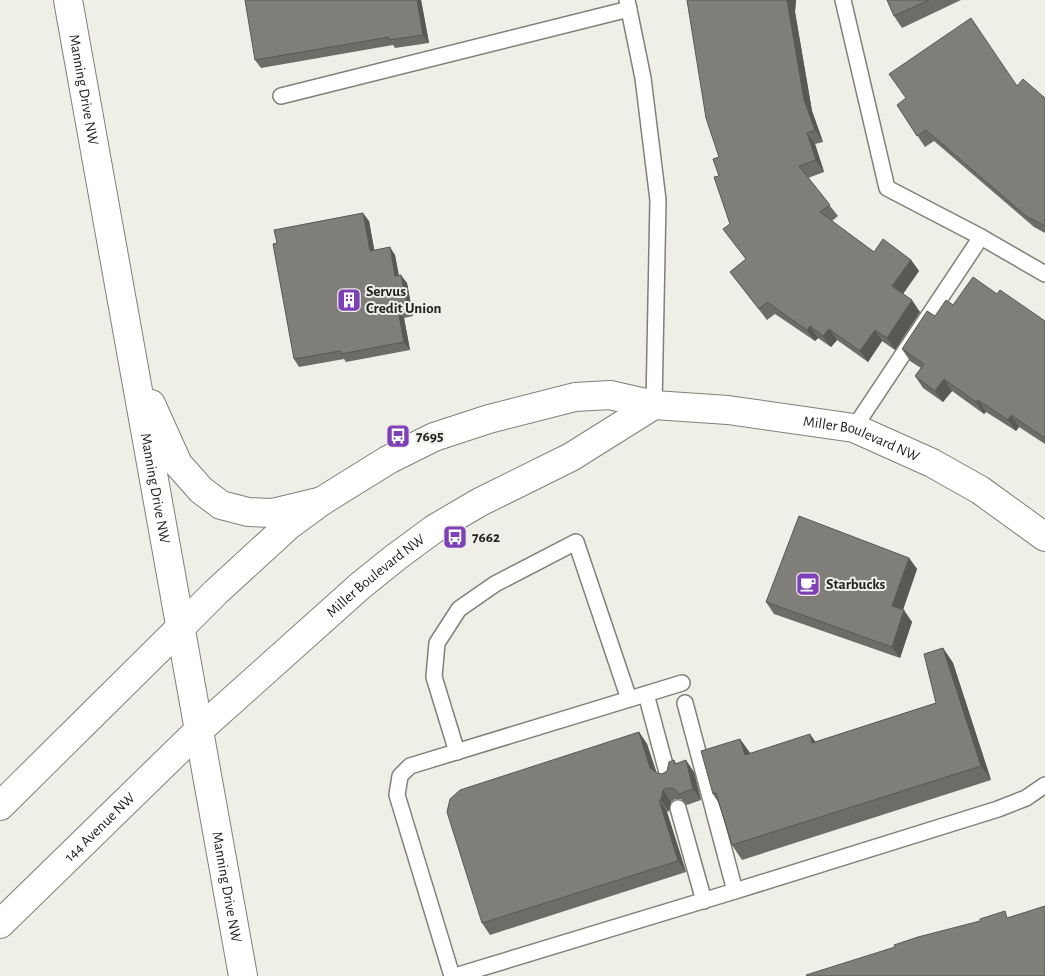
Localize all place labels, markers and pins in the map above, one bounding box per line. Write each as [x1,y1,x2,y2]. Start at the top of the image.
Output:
place label: Servus Credit Union [366,284,441,316]
building icon: Servus Credit Union [336,287,362,313]
bus stop icon: 7695 [385,423,411,449]
place label: 7695 [416,429,443,444]
bus stop icon: 7662 [442,524,468,550]
place label: 7662 [472,530,500,545]
cafe icon: Starbucks [795,571,821,597]
place label: Starbucks [826,577,886,592]

